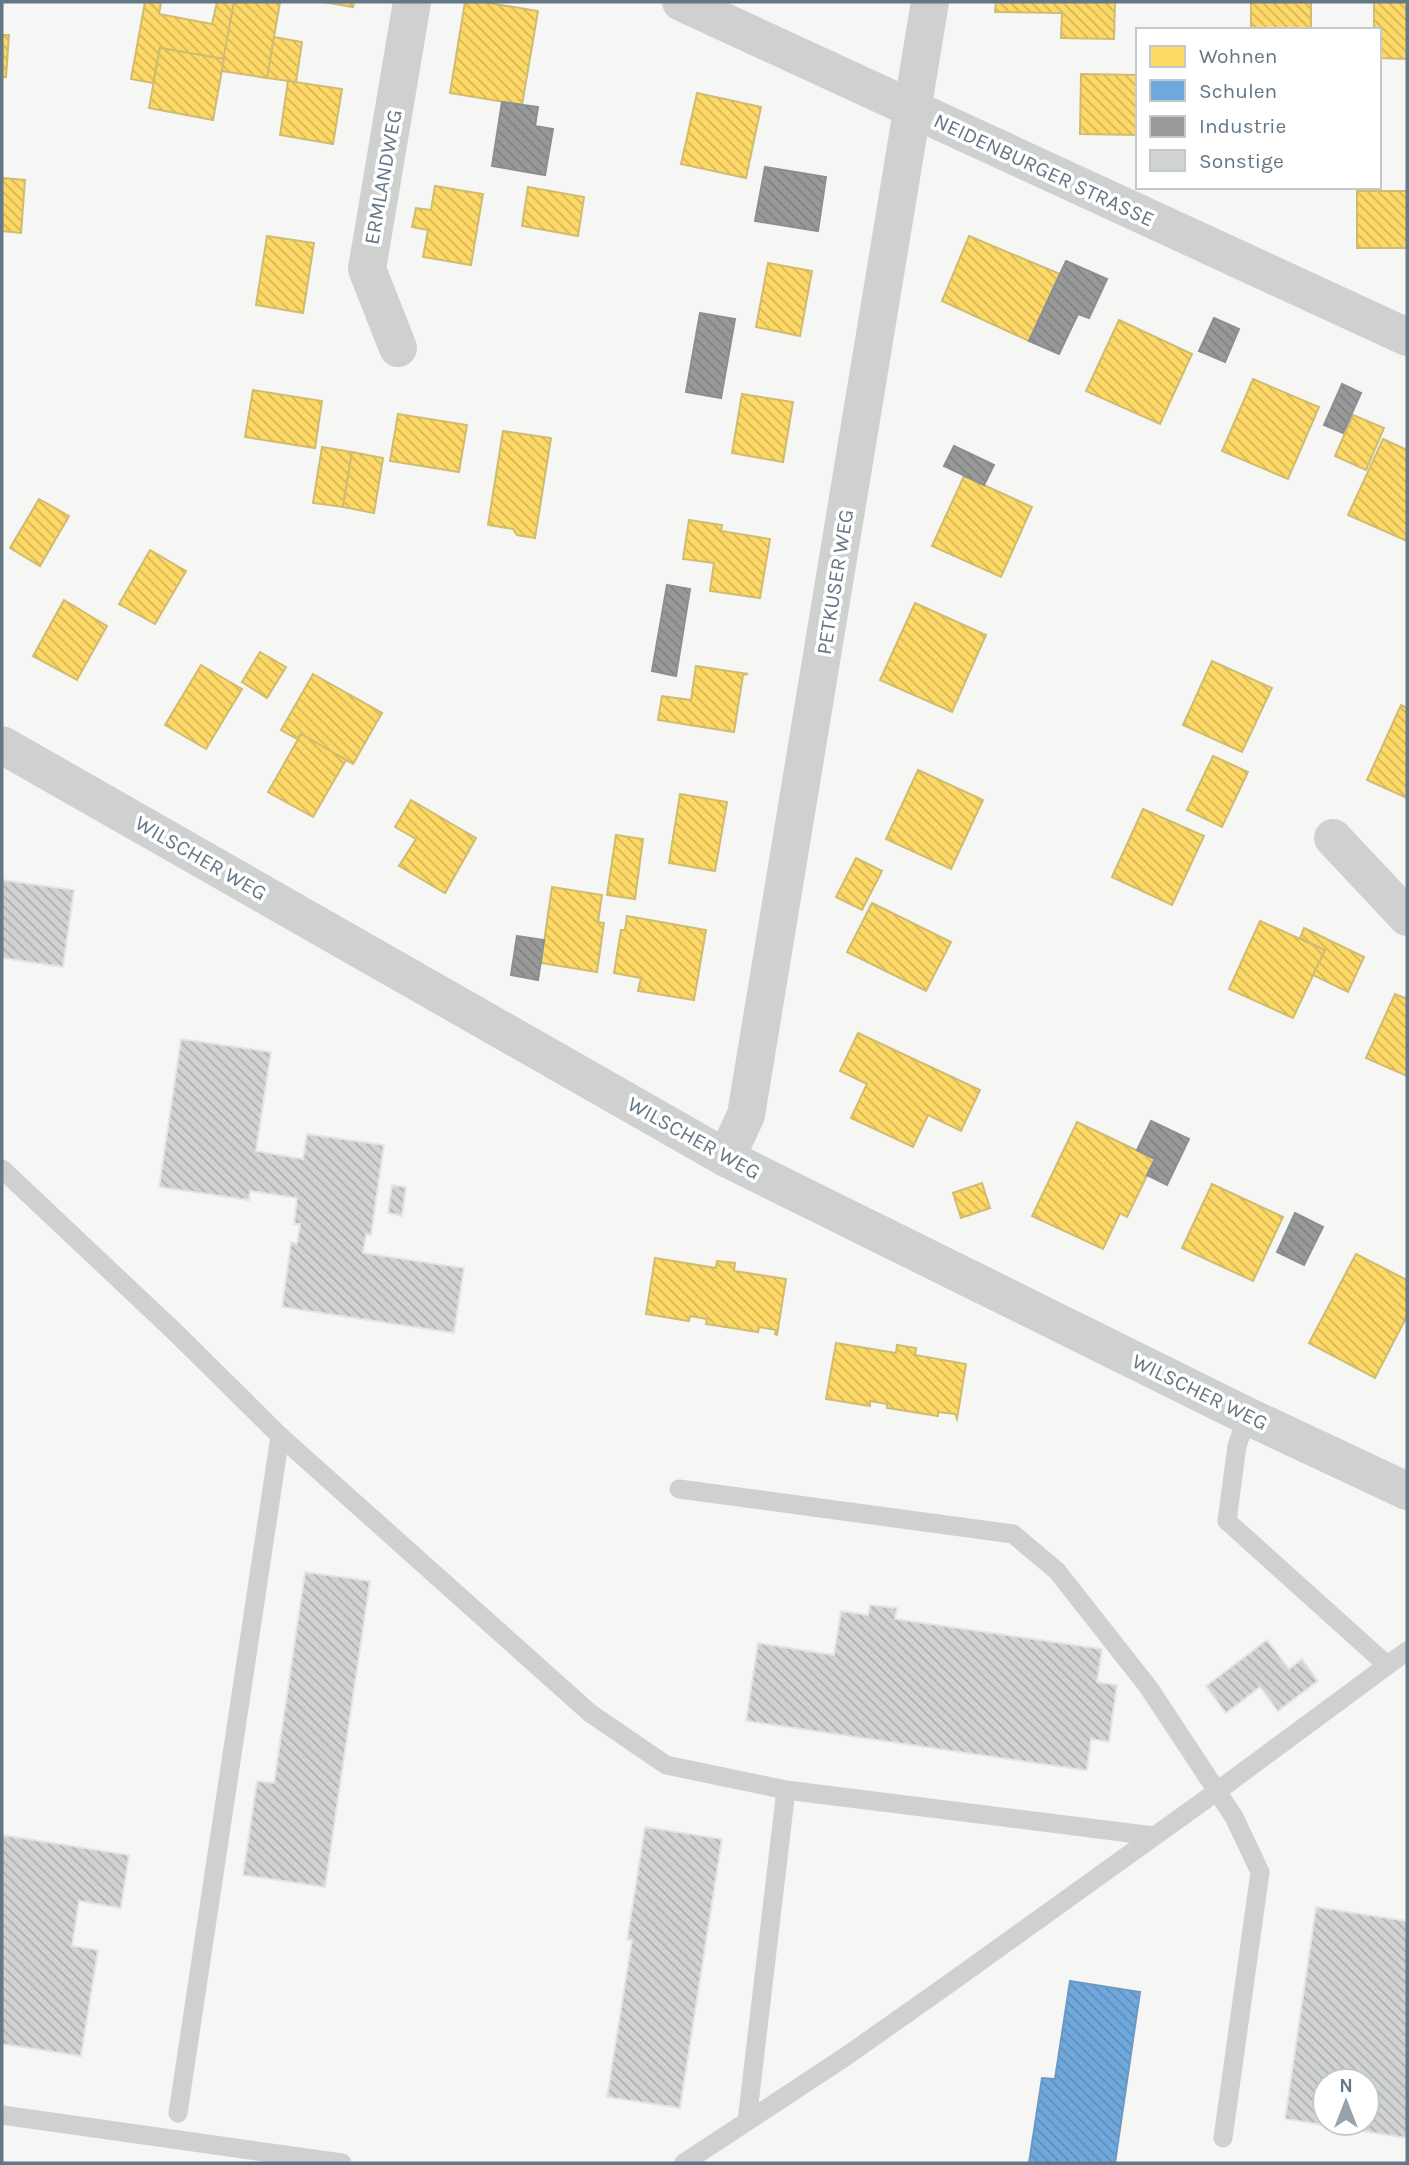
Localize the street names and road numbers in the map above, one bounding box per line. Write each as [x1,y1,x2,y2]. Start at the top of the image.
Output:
street label: ERMLANDWEG [359,108,407,246]
street label: NEIDENBURGER STRASSE [930,108,1158,232]
street label: PETKUSER WEG [812,508,858,656]
street label: WILSCHER WEG [131,811,271,905]
street label: WILSCHER WEG [624,1092,764,1184]
street label: WILSCHER WEG [1128,1349,1272,1435]

